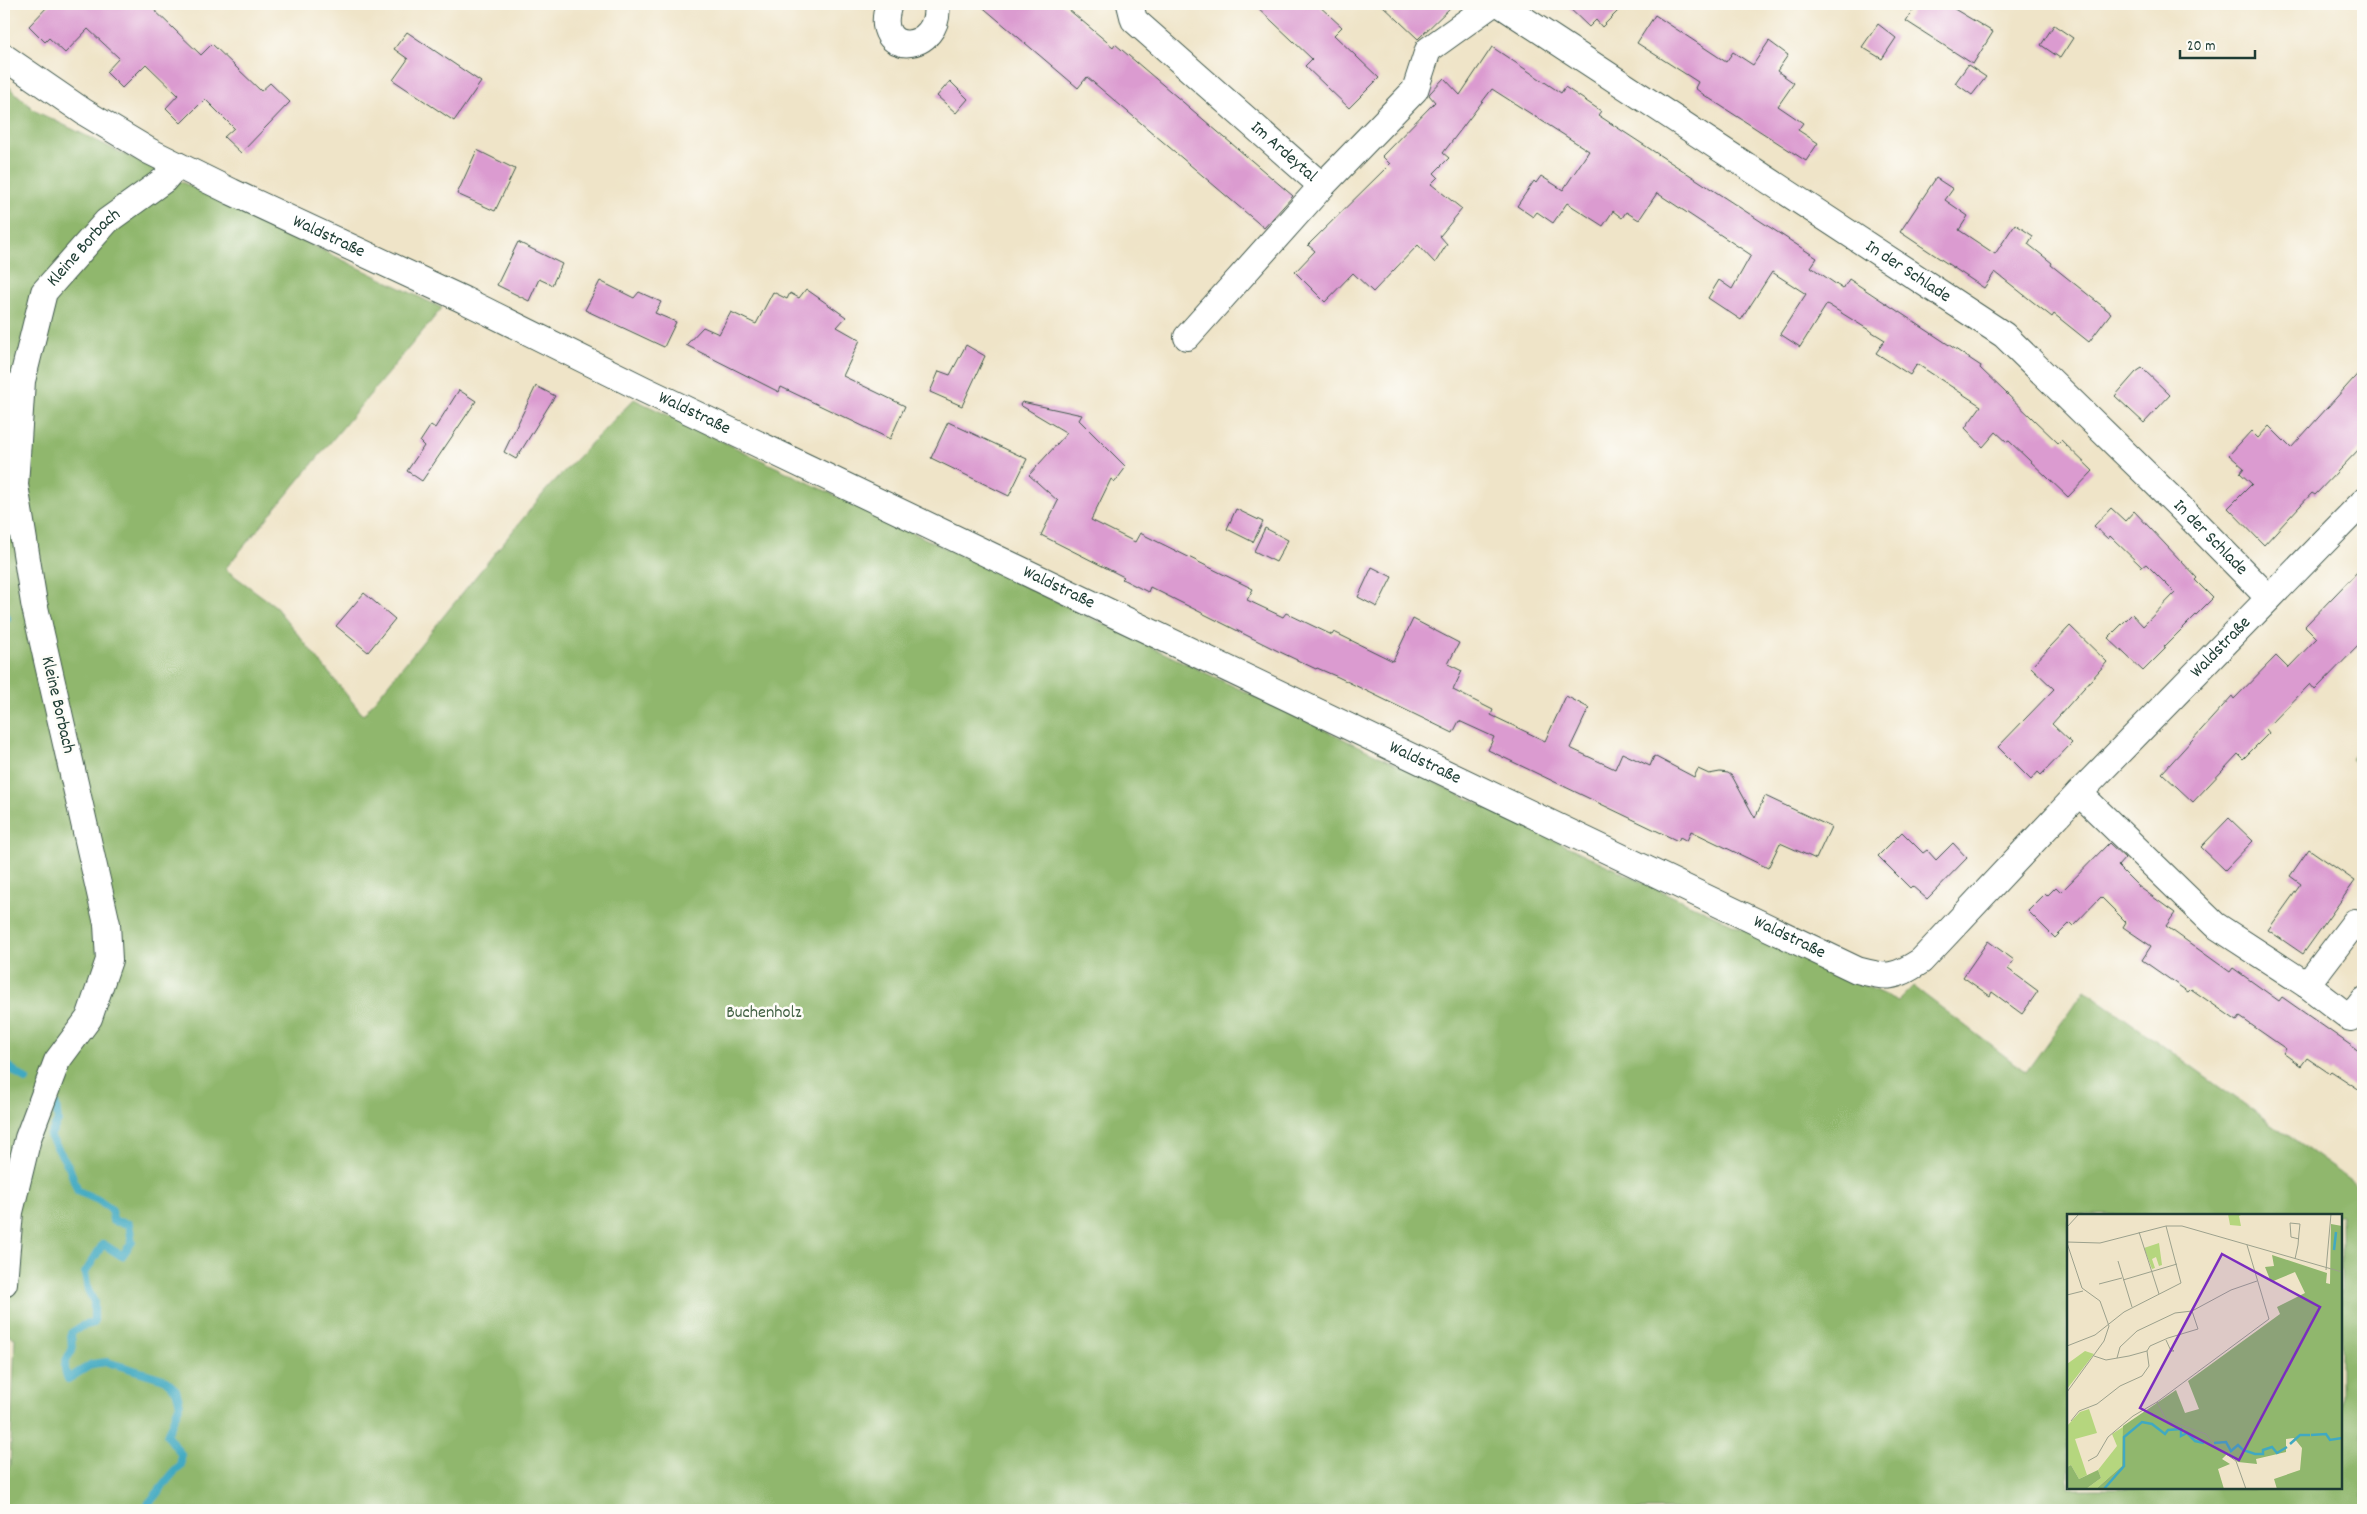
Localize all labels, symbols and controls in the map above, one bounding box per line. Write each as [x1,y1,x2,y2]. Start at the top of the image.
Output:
scale bar [2180,28,2254,60]
text: 20 m [2187,36,2215,58]
street label: Im Ardeytal [1245,116,1323,189]
street label: Kleine Borbach [41,202,126,293]
street label: Waldstraße [288,209,369,265]
street label: In der Schlade [1860,235,1956,309]
street label: Waldstraße [654,386,735,442]
street label: In der Schlade [2167,494,2253,581]
street label: Waldstraße [1018,560,1099,616]
street label: Waldstraße [2185,611,2257,684]
street label: Kleine Borbach [34,654,80,756]
street label: Waldstraße [1385,735,1465,791]
street label: Waldstraße [1749,910,1830,966]
park label: Buchenholz [726,1001,802,1026]
inset map [2067,1214,2342,1489]

